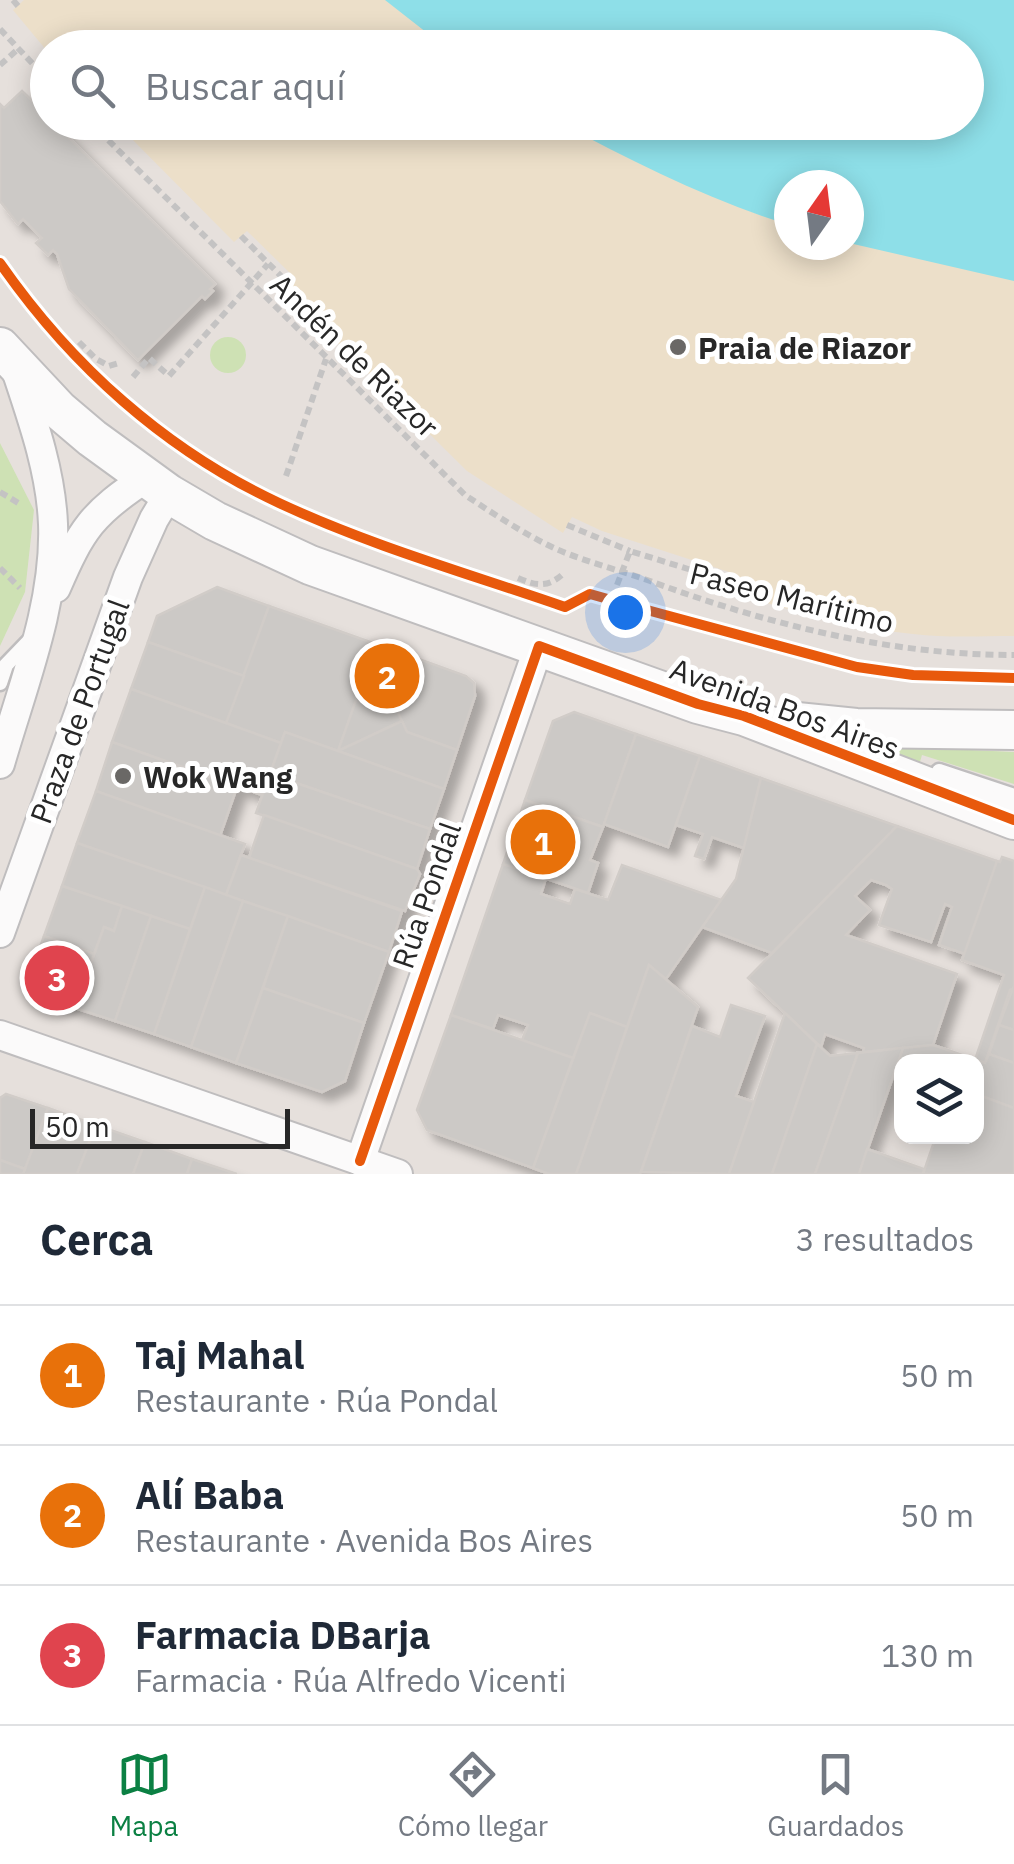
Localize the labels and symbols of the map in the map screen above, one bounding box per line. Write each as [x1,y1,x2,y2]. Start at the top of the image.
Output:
north arrow [774,170,864,260]
street label: Andén de Riazor [263,265,447,445]
place label: Praia de Riazor [698,328,911,367]
marker: Praia de Riazor [667,336,689,358]
street label: Paseo Marítimo [686,553,898,641]
your location [600,587,651,638]
street label: Praza de Portugal [20,594,138,828]
pin: 2 [354,638,420,714]
street label: Avenida Bos Aires [665,648,905,768]
place label: Wok Wang [143,757,293,796]
marker: Wok Wang [112,765,134,787]
pin: 1 [510,804,576,880]
street label: Rúa Pondal [383,817,469,973]
pin: 3 [24,940,90,1016]
scale bar [30,1104,290,1148]

